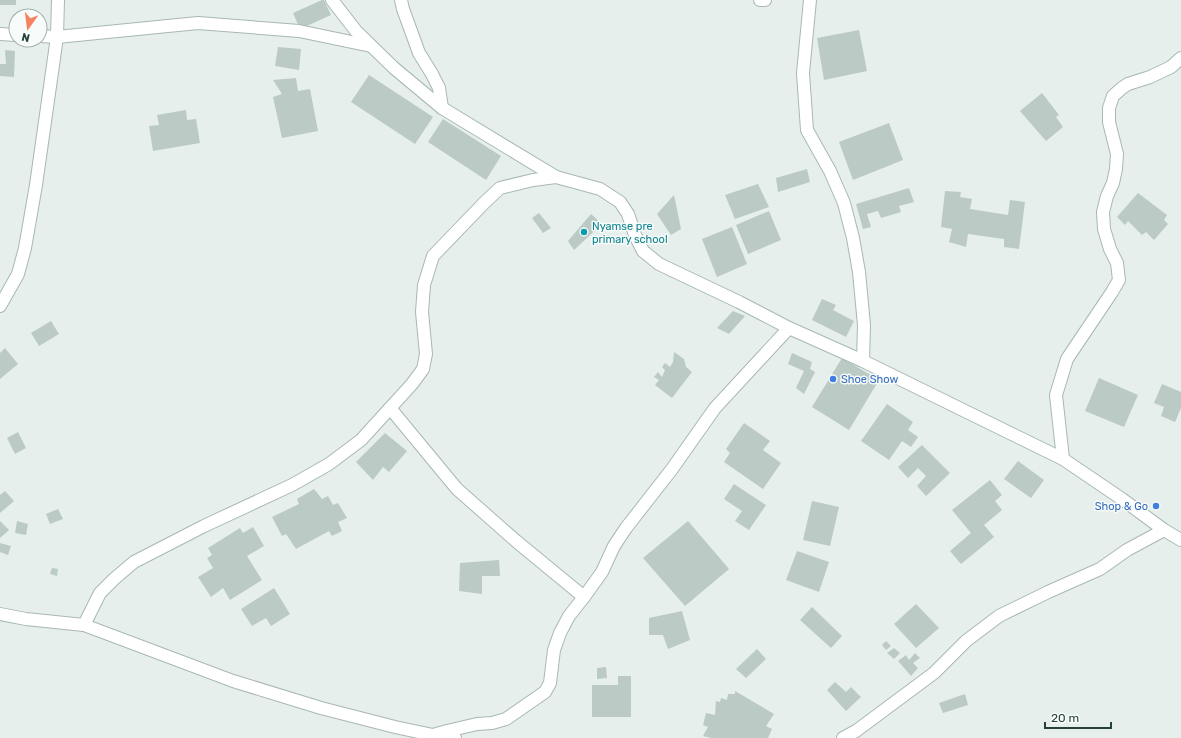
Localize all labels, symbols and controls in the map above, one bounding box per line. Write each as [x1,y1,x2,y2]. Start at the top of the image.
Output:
north arrow [8,8,48,48]
text: N [20,30,31,44]
place label: Nyamse pre primary school [592,220,668,246]
marker: Nyamse pre primary school [579,227,589,237]
place label: Shoe Show [841,373,898,386]
marker: Shoe Show [828,374,838,384]
place label: Shop & Go [1095,500,1148,513]
marker: Shop & Go [1151,501,1161,511]
scale bar [1045,704,1111,730]
text: 20 m [1051,711,1079,725]

